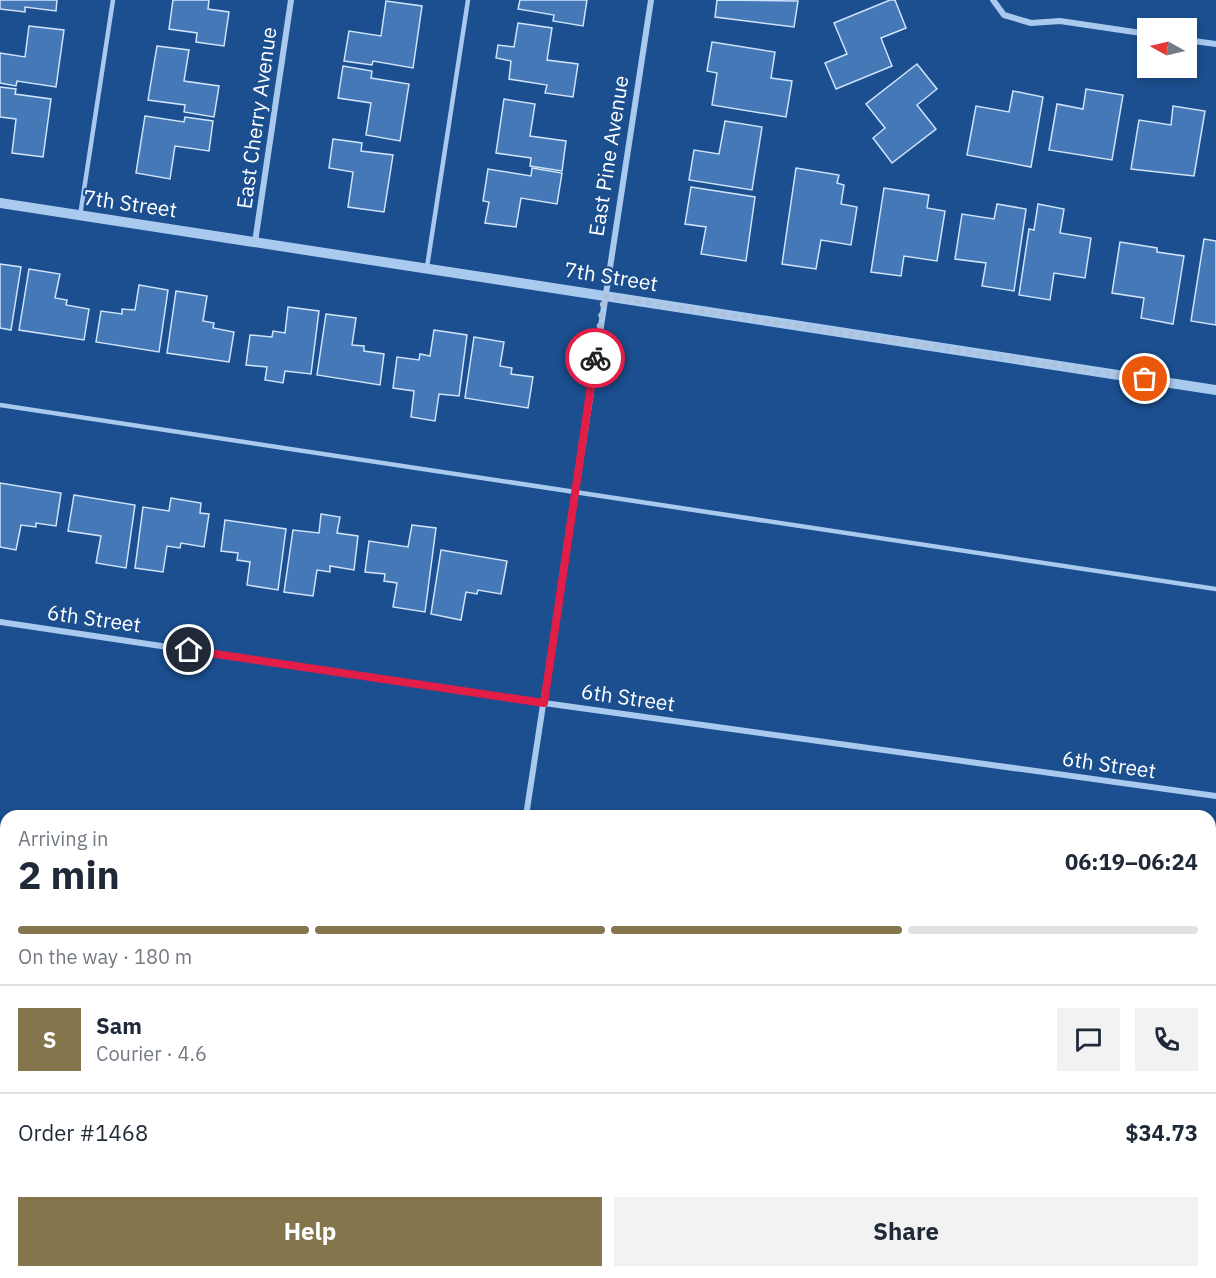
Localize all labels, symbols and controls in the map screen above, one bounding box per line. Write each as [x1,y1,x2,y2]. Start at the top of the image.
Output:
north arrow [1137,18,1197,78]
map controls [1137,18,1197,78]
street label: East Cherry Avenue [229,25,283,211]
street label: East Pine Avenue [581,73,635,238]
street label: 7th Street [81,183,179,223]
street label: 7th Street [562,255,660,297]
courier [565,328,625,388]
icon: bike [579,342,612,375]
pin [1119,353,1170,404]
icon: bag [1128,362,1161,395]
street label: 6th Street [45,598,143,638]
pin [163,624,214,675]
icon: home [172,633,205,666]
street label: 6th Street [579,677,677,717]
street label: 6th Street [1060,744,1158,784]
text: Arriving in [18,825,108,852]
text: 06:19–06:24 [1065,847,1198,876]
text: 2 min [18,849,120,900]
text: On the way · 180 m [18,943,192,970]
button: chat [1057,1008,1120,1071]
button: phone [1135,1008,1198,1071]
text: Sam [96,1011,142,1040]
text: S [43,1025,56,1054]
text: Courier · 4.6 [96,1040,207,1067]
text: Order #1468 [18,1118,148,1147]
text: $34.73 [1125,1118,1198,1147]
button: Help [18,1197,602,1266]
button: Share [614,1197,1198,1266]

